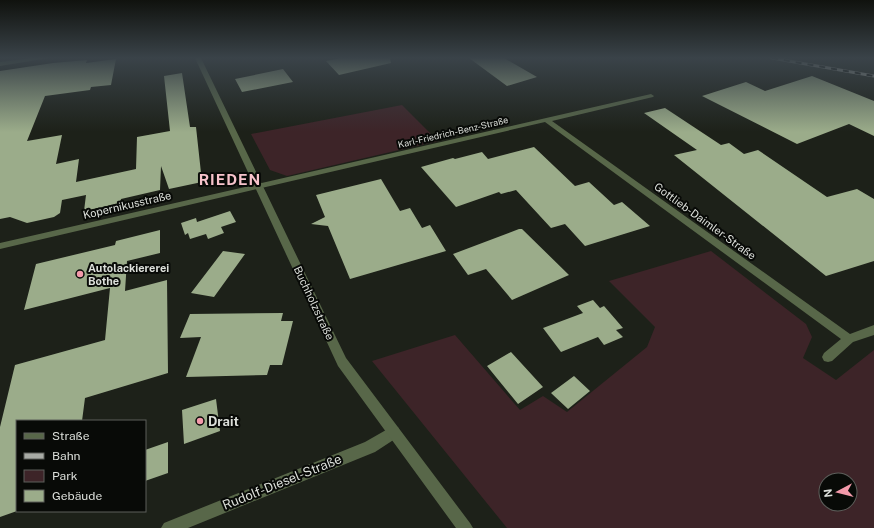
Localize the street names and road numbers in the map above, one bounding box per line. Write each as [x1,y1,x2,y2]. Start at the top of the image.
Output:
street label: Karl-Friedrich-Benz-Straße [397,114,509,150]
street label: Gottlieb-Daimler-Straße [652,180,758,262]
street label: Kopernikusstraße [82,189,172,221]
street label: Buchholzstraße [292,264,336,342]
street label: Rudolf-Diesel-Straße [220,451,344,513]

